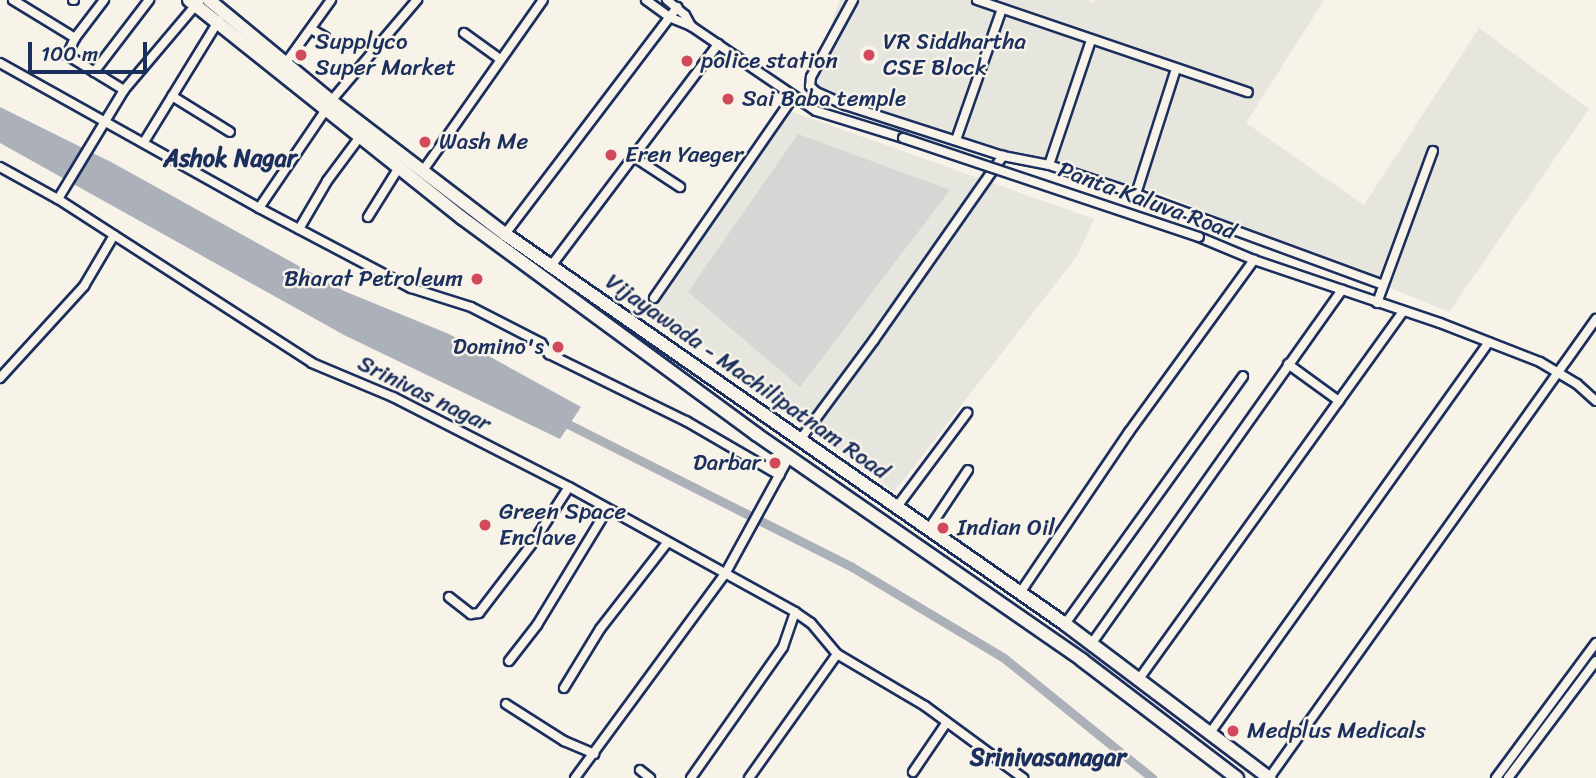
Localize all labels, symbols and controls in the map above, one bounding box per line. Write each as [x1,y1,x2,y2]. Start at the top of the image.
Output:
scale bar [32,28,150,72]
place label: Supplyco Super Market [315,28,454,82]
place label: VR Siddhartha CSE Block [883,28,1028,82]
text: 100 m [41,35,98,73]
marker: Supplyco Super Market [293,47,309,63]
place label: police station [701,47,838,75]
marker: VR Siddhartha CSE Block [861,47,877,63]
marker: police station [679,53,695,69]
place label: Sai Baba temple [742,85,907,113]
marker: Sai Baba temple [720,91,736,107]
place label: Wash Me [439,128,527,156]
marker: Wash Me [417,134,433,150]
place label: Eren Yaeger [625,141,743,169]
district label: Ashok Nagar [163,145,297,173]
marker: Eren Yaeger [603,147,619,163]
street label: Panta Kaluva Road [1054,156,1240,246]
place label: Bharat Petroleum [284,265,463,293]
street label: Vijayawada - Machilipatnam Road [600,268,894,486]
marker: Bharat Petroleum [469,271,485,287]
place label: Domino's [453,333,544,361]
marker: Domino's [550,339,566,355]
street label: Srinivas nagar [353,350,495,438]
place label: Darbar [693,449,761,477]
marker: Darbar [767,455,783,471]
place label: Green Space Enclave [499,498,626,552]
place label: Indian Oil [957,514,1055,542]
marker: Green Space Enclave [477,517,493,533]
marker: Indian Oil [935,520,951,536]
place label: Medplus Medicals [1247,717,1427,745]
marker: Medplus Medicals [1225,723,1241,739]
district label: Srinivasanagar [970,744,1126,772]

